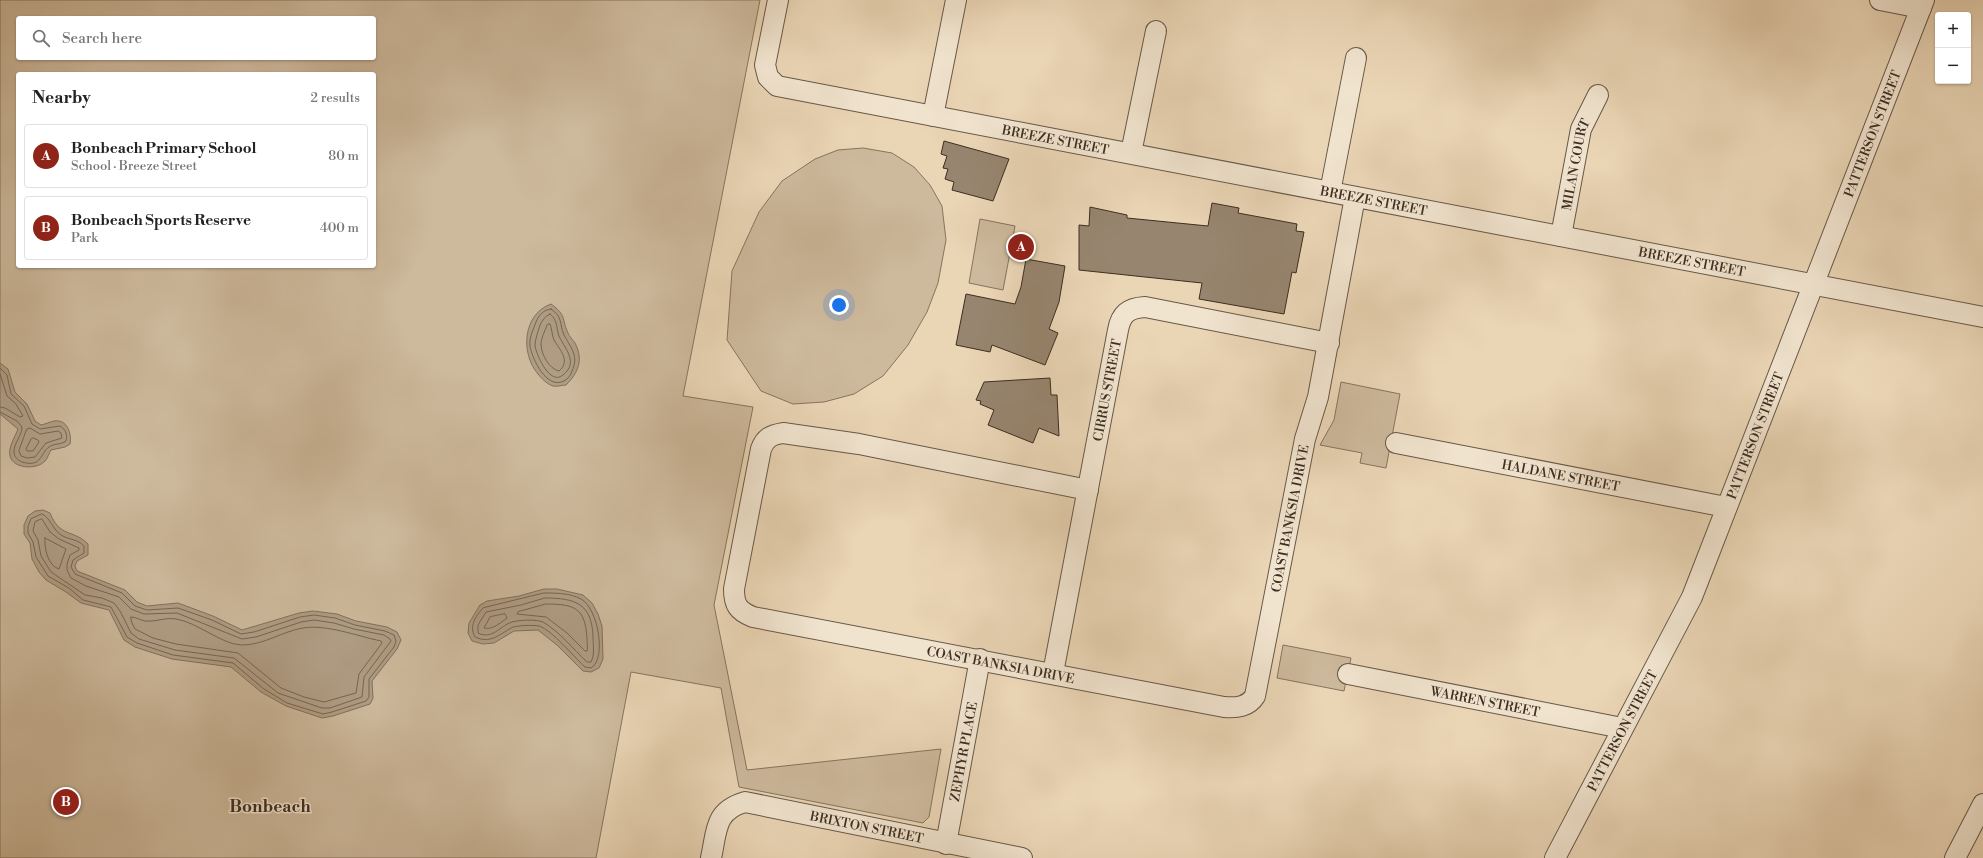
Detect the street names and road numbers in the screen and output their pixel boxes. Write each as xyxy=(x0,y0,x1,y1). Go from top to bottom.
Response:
street label: PATTERSON STREET xyxy=(1841,68,1905,200)
street label: MILAN COURT xyxy=(1559,116,1594,212)
street label: BREEZE STREET xyxy=(1000,122,1110,158)
street label: BREEZE STREET xyxy=(1318,183,1428,219)
street label: BREEZE STREET xyxy=(1636,244,1747,280)
street label: CIRRUS STREET xyxy=(1090,338,1125,443)
street label: PATTERSON STREET xyxy=(1724,370,1788,502)
street label: COAST BANKSIA DRIVE xyxy=(1268,443,1313,594)
street label: HALDANE STREET xyxy=(1500,457,1621,495)
street label: COAST BANKSIA DRIVE xyxy=(925,643,1076,687)
street label: PATTERSON STREET xyxy=(1584,668,1661,794)
street label: WARREN STREET xyxy=(1428,683,1541,721)
street label: ZEPHYR PLACE xyxy=(947,701,981,803)
street label: BRIXTON STREET xyxy=(807,808,925,847)

